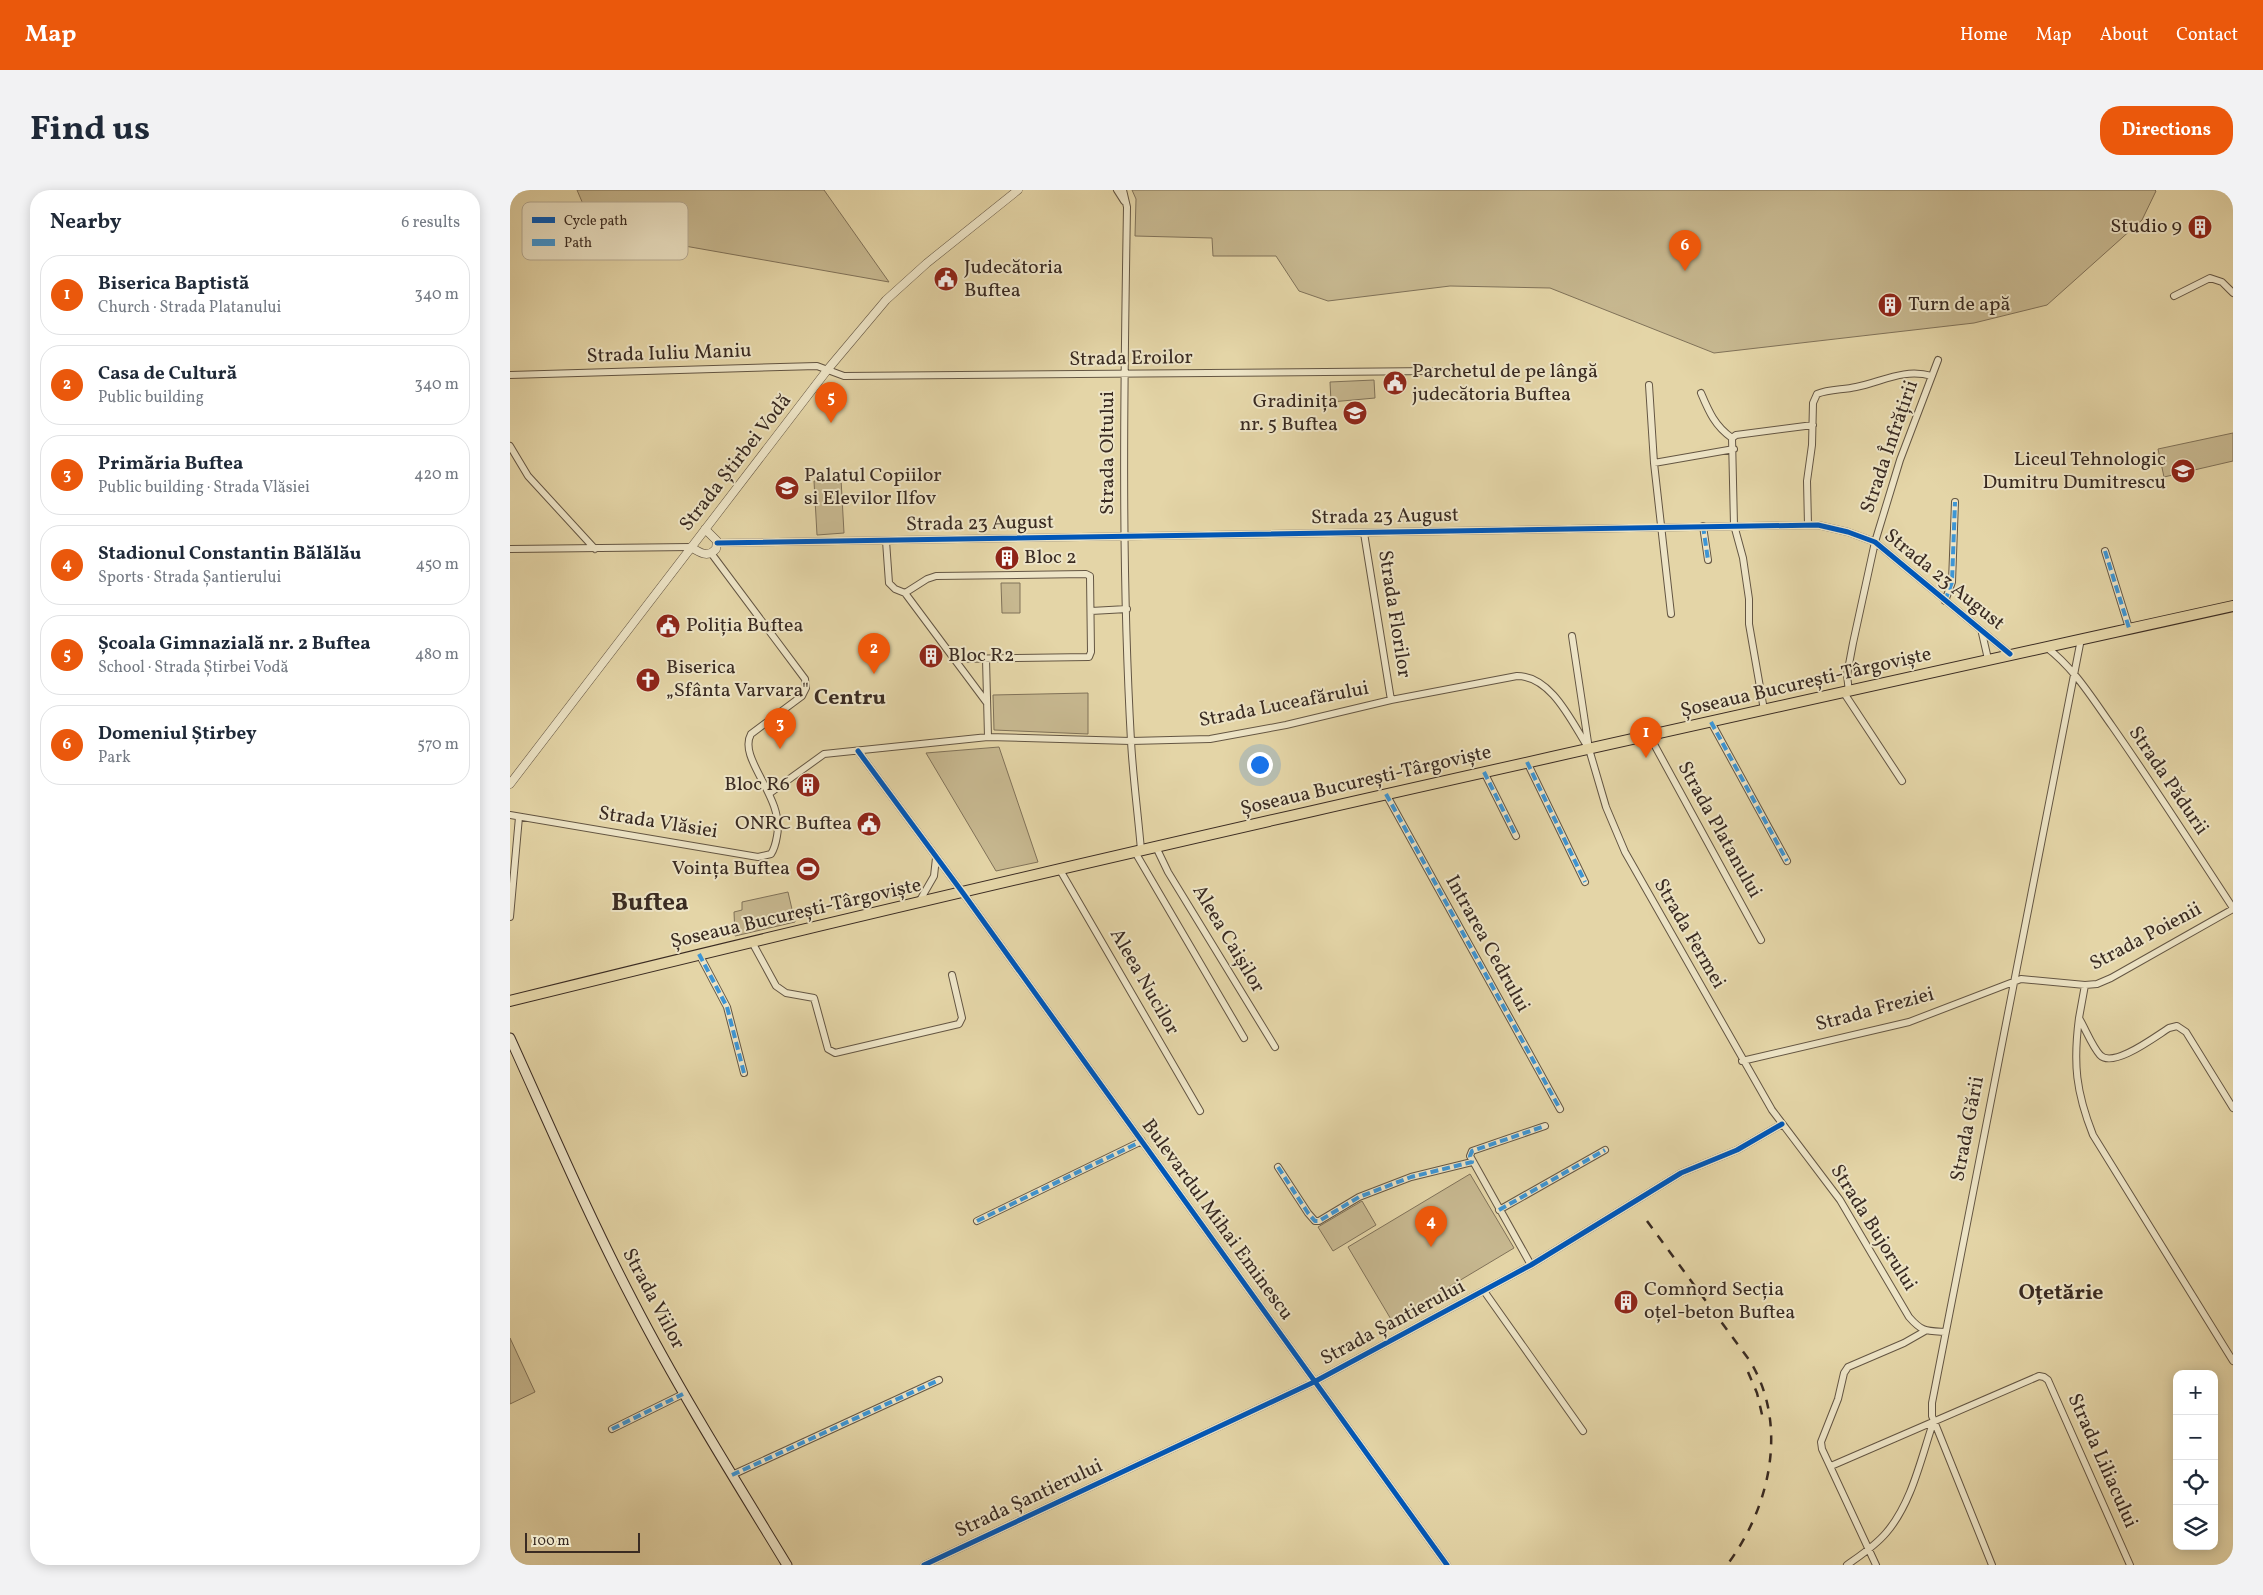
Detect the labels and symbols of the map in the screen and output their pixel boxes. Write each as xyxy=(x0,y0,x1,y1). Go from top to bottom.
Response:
legend xyxy=(522,202,688,260)
text: Cycle path xyxy=(564,212,628,231)
place label: Studio 9 xyxy=(2110,213,2182,241)
building icon: Studio 9 xyxy=(2187,214,2213,240)
pin: 6 xyxy=(1669,230,1701,271)
text: Path xyxy=(564,234,592,253)
place label: Judecătoria Buftea xyxy=(964,254,1063,305)
public building icon: Judecătoria Buftea xyxy=(933,266,959,292)
place label: Turn de apă xyxy=(1908,291,2010,319)
building icon: Turn de apă xyxy=(1877,292,1903,318)
street label: Strada Iuliu Maniu xyxy=(586,337,752,371)
street label: Strada Eroilor xyxy=(1069,344,1193,374)
place label: Parchetul de pe lângă judecătoria Buftea xyxy=(1412,358,1598,409)
public building icon: Parchetul de pe lângă judecătoria Buftea xyxy=(1382,370,1408,396)
street label: Strada Înfrățirii xyxy=(1854,377,1926,517)
pin: 5 xyxy=(815,382,847,423)
street label: Strada Știrbei Vodă xyxy=(673,388,799,538)
place label: Gradinița nr. 5 Buftea xyxy=(1239,388,1338,439)
street label: Strada Oltului xyxy=(1094,391,1122,515)
school or university icon: Gradinița nr. 5 Buftea xyxy=(1342,400,1368,426)
place label: Liceul Tehnologic Dumitru Dumitrescu xyxy=(1982,446,2166,497)
school or university icon: Liceul Tehnologic Dumitru Dumitrescu xyxy=(2170,458,2196,484)
place label: Palatul Copiilor si Elevilor Ilfov xyxy=(804,462,942,513)
school or university icon: Palatul Copiilor si Elevilor Ilfov xyxy=(774,475,800,501)
street label: Strada 23 August xyxy=(1311,502,1459,532)
street label: Strada 23 August xyxy=(906,509,1054,539)
street label: Strada 23 August xyxy=(1878,523,2010,637)
place label: Bloc 2 xyxy=(1024,544,1077,572)
building icon: Bloc 2 xyxy=(994,545,1020,571)
street label: Strada Florilor xyxy=(1370,548,1418,680)
place label: Poliția Buftea xyxy=(686,612,803,640)
public building icon: Poliția Buftea xyxy=(655,613,681,639)
pin: 2 xyxy=(858,633,890,674)
street label: Șoseaua București-Târgoviște xyxy=(1678,640,1934,726)
place label: Bloc R2 xyxy=(948,642,1014,670)
building icon: Bloc R2 xyxy=(918,643,944,669)
place label: Biserica „Sfânta Varvara" xyxy=(666,654,809,705)
church icon: Biserica „Sfânta Varvara" xyxy=(635,667,661,693)
street label: Strada Luceafărului xyxy=(1197,675,1371,735)
district label: Centru xyxy=(814,683,886,714)
pin: 3 xyxy=(764,708,796,749)
pin: 1 xyxy=(1630,717,1662,758)
street label: Strada Pădurii xyxy=(2121,721,2215,841)
street label: Șoseaua București-Târgoviște xyxy=(1238,738,1494,824)
your location xyxy=(1247,752,1273,778)
street label: Strada Platanului xyxy=(1670,757,1768,903)
place label: Bloc R6 xyxy=(724,771,790,799)
building icon: Bloc R6 xyxy=(795,772,821,798)
street label: Strada Vlăsiei xyxy=(596,800,720,846)
place label: ONRC Buftea xyxy=(735,810,852,838)
public building icon: ONRC Buftea xyxy=(856,811,882,837)
place label: Voința Buftea xyxy=(672,855,790,883)
sports icon: Voința Buftea xyxy=(795,856,821,882)
street label: Intrarea Cedrului xyxy=(1438,870,1536,1018)
street label: Șoseaua București-Târgoviște xyxy=(668,871,924,957)
street label: Strada Fermei xyxy=(1646,874,1732,994)
street label: Aleea Caișilor xyxy=(1185,880,1271,998)
district label: Buftea xyxy=(611,886,689,921)
street label: Strada Poienii xyxy=(2085,896,2207,978)
street label: Aleea Nucilor xyxy=(1102,923,1186,1041)
street label: Strada Freziei xyxy=(1813,981,1937,1039)
street label: Strada Gării xyxy=(1944,1074,1992,1184)
street label: Bulevardul Mihai Eminescu xyxy=(1134,1114,1300,1326)
street label: Strada Bujorului xyxy=(1823,1159,1923,1297)
pin: 4 xyxy=(1415,1206,1447,1247)
street label: Strada Viilor xyxy=(615,1244,691,1354)
street label: Strada Șantierului xyxy=(1316,1273,1470,1373)
place label: Comnord Secția oțel-beton Buftea xyxy=(1644,1276,1795,1327)
district label: Oțetărie xyxy=(2018,1278,2104,1309)
building icon: Comnord Secția oțel-beton Buftea xyxy=(1613,1289,1639,1315)
street label: Strada Liliacului xyxy=(2060,1389,2144,1533)
street label: Strada Șantierului xyxy=(951,1452,1107,1546)
scale bar xyxy=(525,1530,640,1553)

